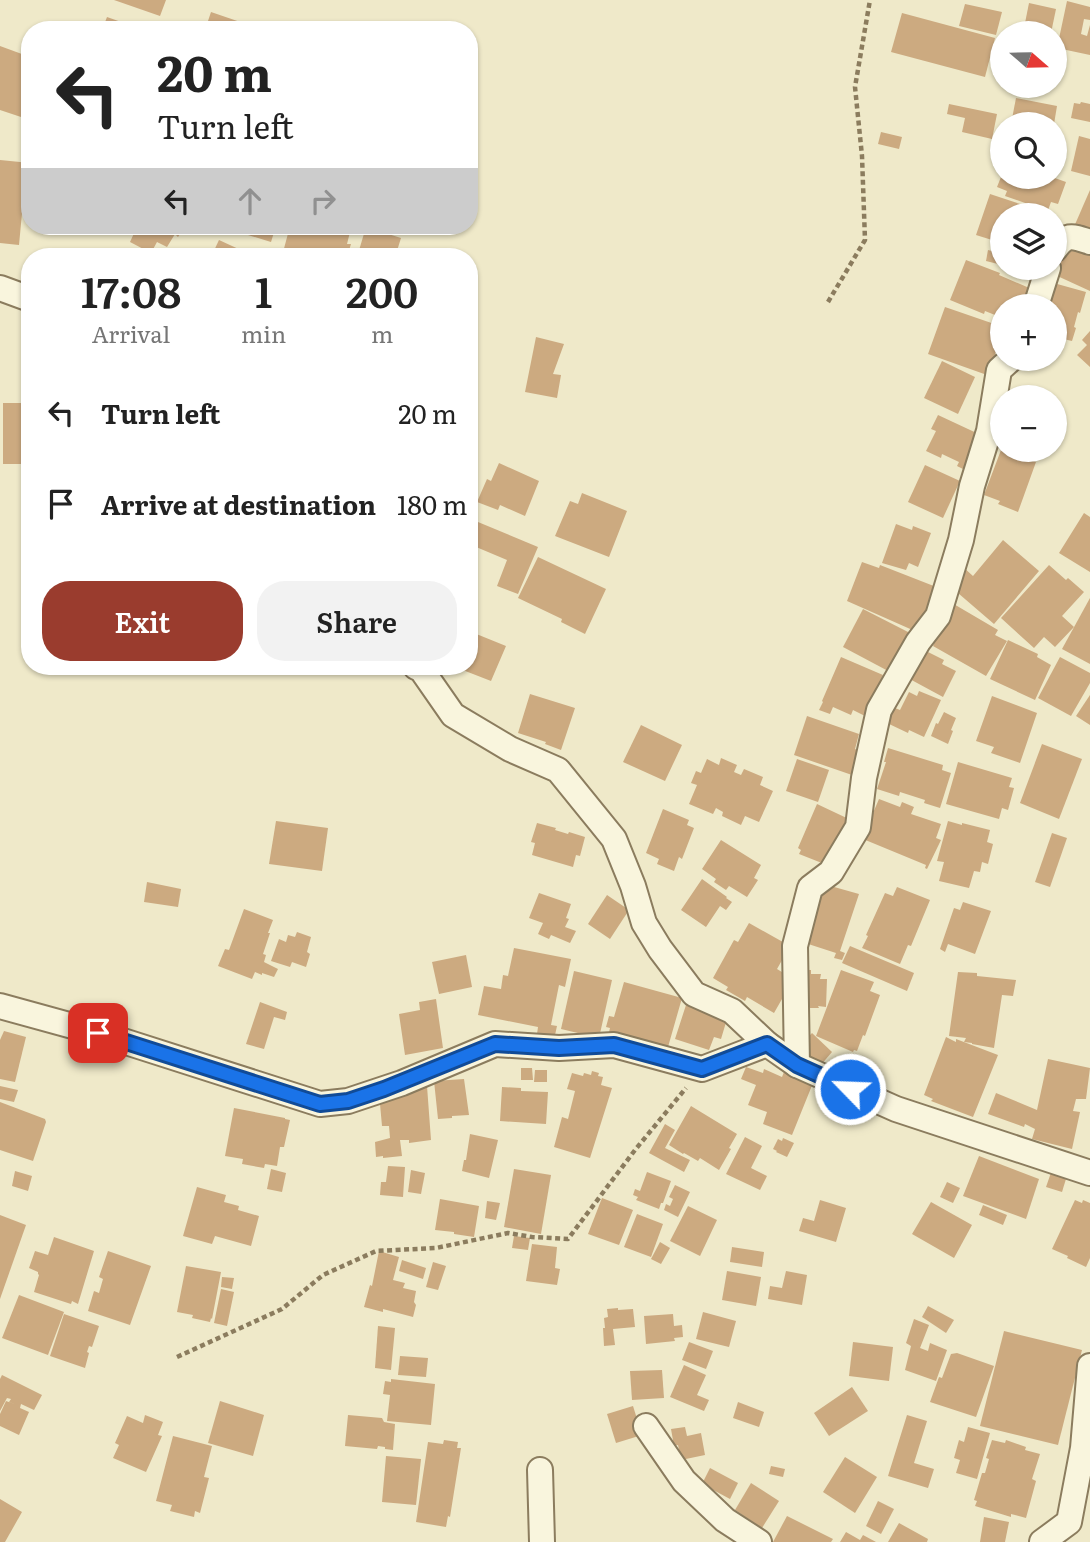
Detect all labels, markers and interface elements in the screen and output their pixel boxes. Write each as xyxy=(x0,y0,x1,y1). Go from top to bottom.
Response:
north arrow xyxy=(990,21,1068,98)
map controls xyxy=(990,21,1067,462)
text: 20 m xyxy=(157,34,272,107)
icon: left xyxy=(42,49,133,140)
text: Turn left xyxy=(157,101,294,149)
button: search xyxy=(990,112,1067,189)
icon: left xyxy=(158,182,196,220)
icon: ahead xyxy=(231,182,269,220)
icon: right xyxy=(304,182,342,220)
button: layers xyxy=(990,203,1067,280)
text: 17:08 xyxy=(81,259,181,321)
text: 1 xyxy=(255,259,272,321)
text: 200 xyxy=(346,259,418,321)
button: + xyxy=(990,294,1067,371)
text: Arrival xyxy=(92,316,170,350)
text: min xyxy=(241,316,286,350)
text: m xyxy=(371,316,393,350)
button: − xyxy=(990,385,1067,462)
text: Turn left xyxy=(101,393,220,432)
text: 20 m xyxy=(398,393,457,432)
icon: left xyxy=(42,394,80,432)
text: Arrive at destination xyxy=(101,484,376,523)
text: 180 m xyxy=(397,484,467,523)
icon: arrive xyxy=(42,485,80,523)
button: Exit xyxy=(42,581,243,661)
button: Share xyxy=(257,581,457,661)
pin xyxy=(68,1003,128,1063)
icon: arrive xyxy=(79,1014,117,1052)
position arrow xyxy=(813,1052,887,1126)

